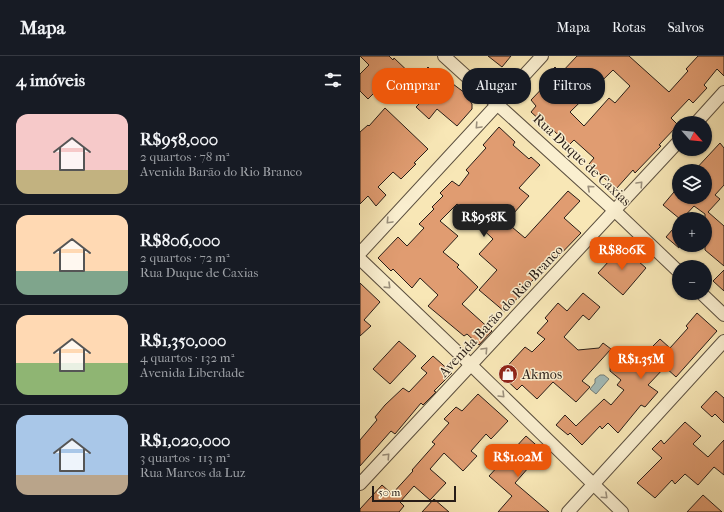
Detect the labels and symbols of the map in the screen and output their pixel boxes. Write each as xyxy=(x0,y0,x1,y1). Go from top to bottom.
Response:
street label: Rua Duque de Caxias xyxy=(530,110,634,210)
north arrow xyxy=(672,116,712,156)
one-way arrow xyxy=(475,121,482,129)
one-way arrow xyxy=(635,181,642,188)
one-way arrow xyxy=(587,185,594,192)
pin: R$958K xyxy=(451,204,517,238)
one-way arrow xyxy=(387,216,394,224)
pin: R$806K xyxy=(589,237,655,271)
street label: Avenida Barão do Rio Branco xyxy=(435,241,567,381)
one-way arrow xyxy=(383,281,391,289)
pin: R$1.35M xyxy=(604,346,678,380)
one-way arrow xyxy=(480,347,488,355)
shop icon: Akmos xyxy=(497,363,519,385)
place label: Akmos xyxy=(521,366,562,383)
one-way arrow xyxy=(497,390,505,398)
pin: R$1.02M xyxy=(481,444,555,478)
one-way arrow xyxy=(382,453,389,461)
scale bar xyxy=(372,484,456,503)
one-way arrow xyxy=(600,491,608,499)

